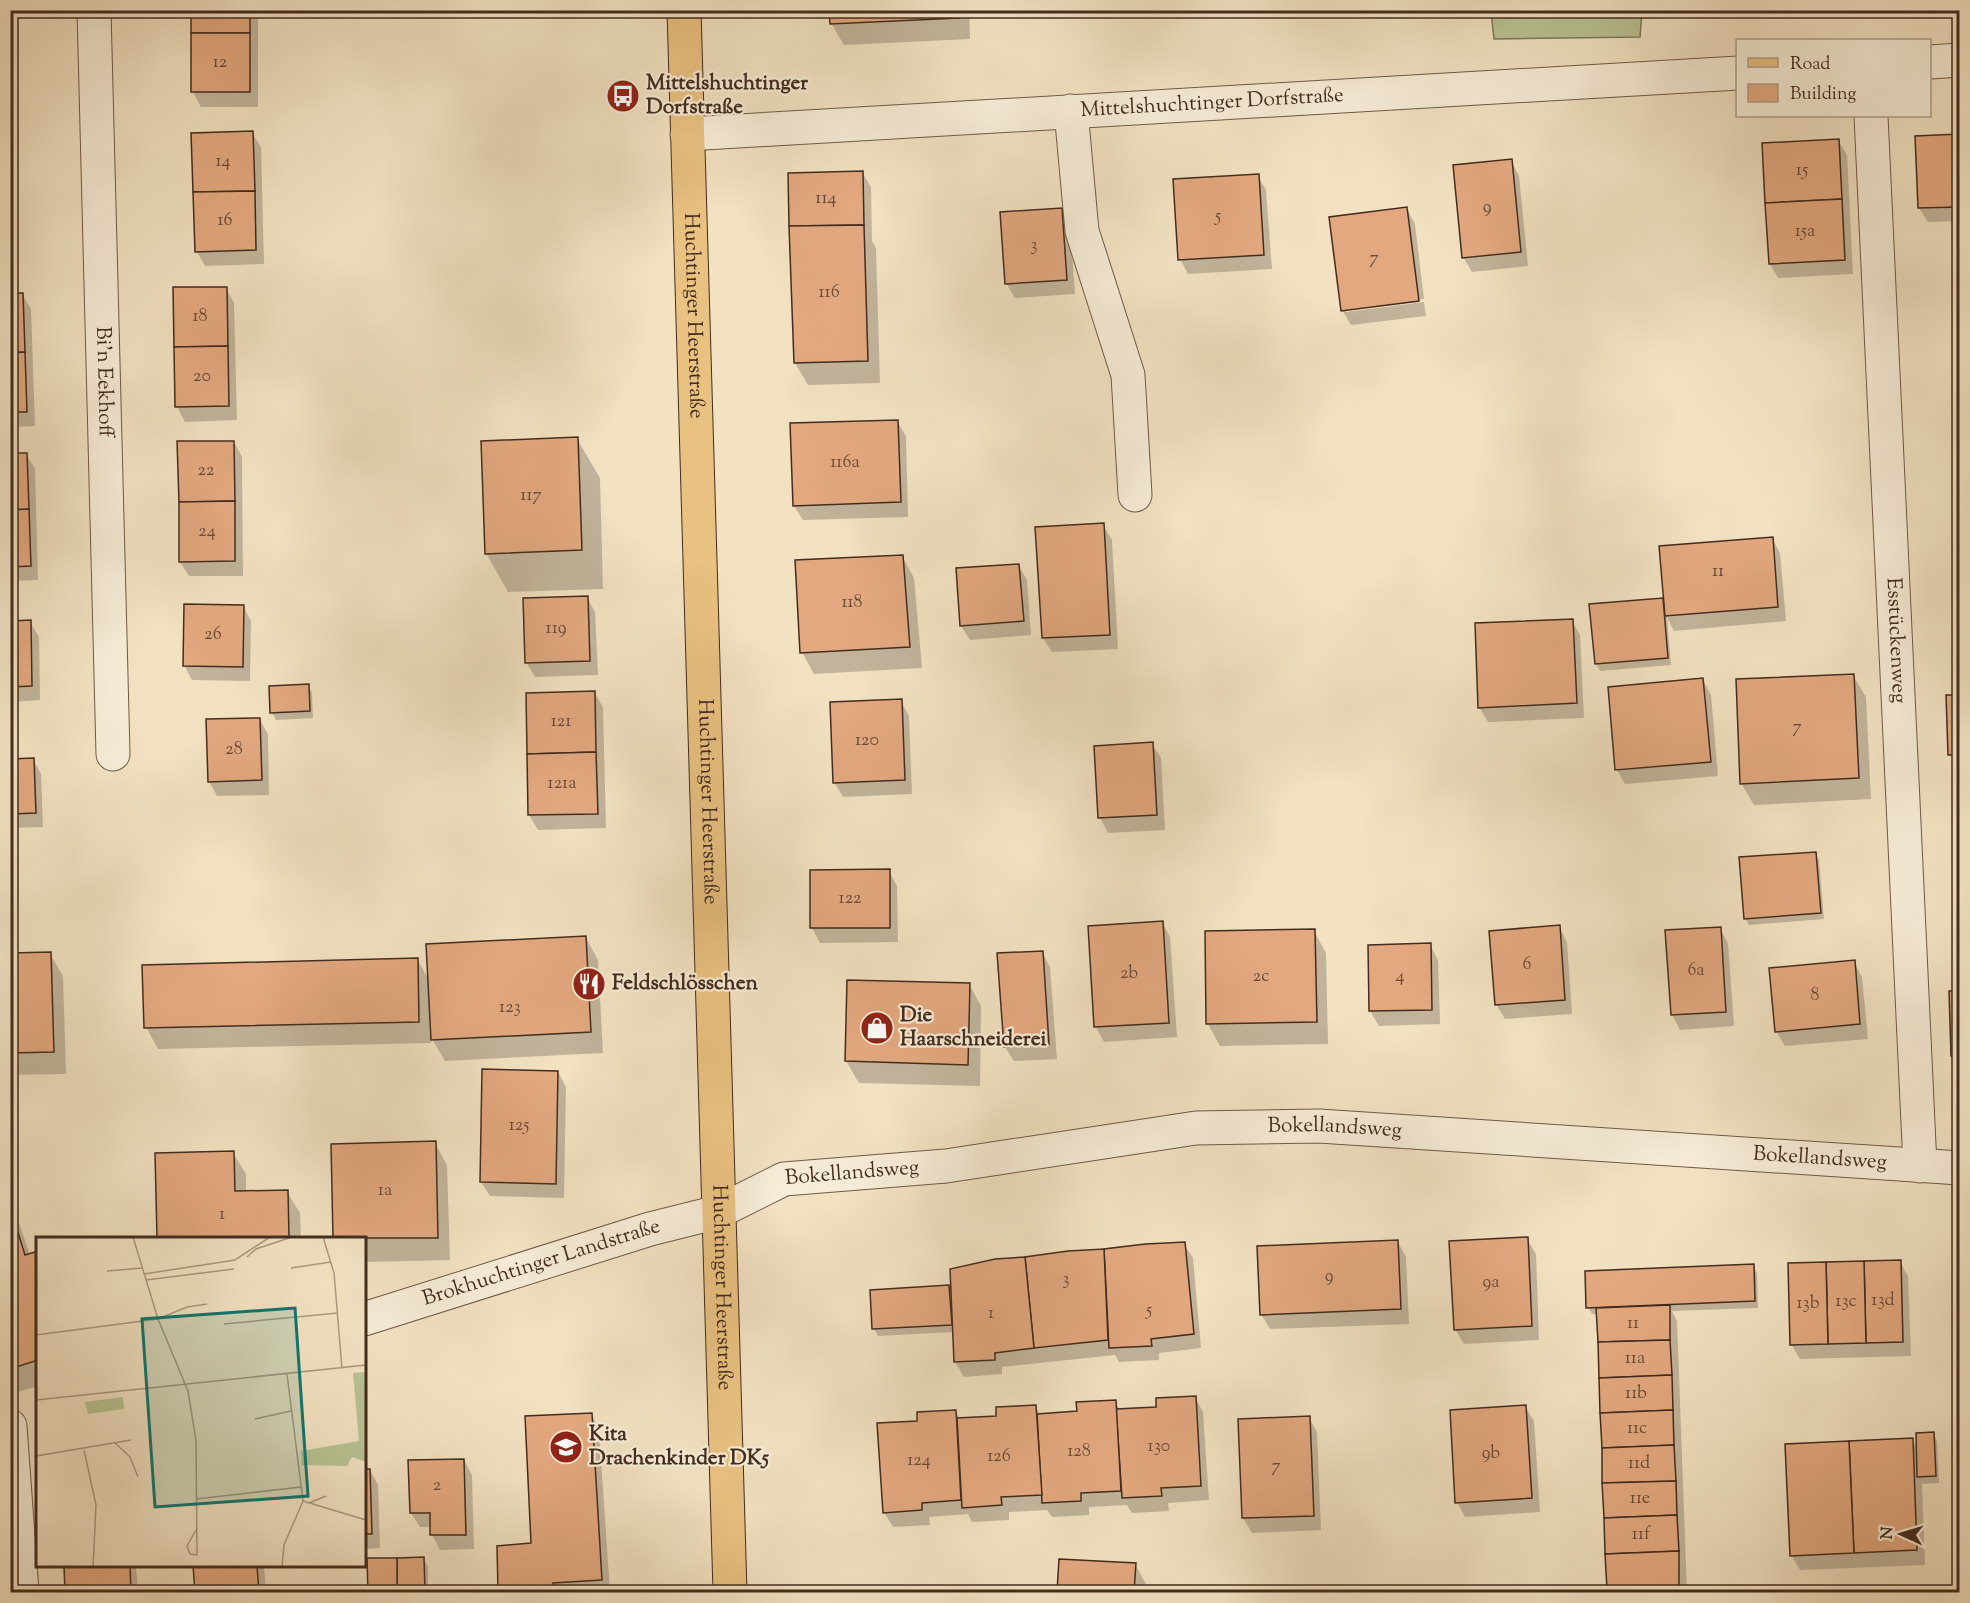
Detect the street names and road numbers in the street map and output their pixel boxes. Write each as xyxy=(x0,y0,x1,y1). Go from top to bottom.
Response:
street label: Mittelshuchtinger Dorfstraße xyxy=(1080,81,1345,126)
street label: Huchtinger Heerstraße xyxy=(675,213,711,419)
street label: Bi'n Eekhoff xyxy=(87,326,120,439)
street label: Esstückenweg xyxy=(1878,577,1913,704)
street label: Huchtinger Heerstraße xyxy=(689,698,725,905)
street label: Bokellandsweg xyxy=(1268,1111,1403,1146)
street label: Bokellandsweg xyxy=(1752,1139,1888,1178)
street label: Bokellandsweg xyxy=(784,1153,920,1194)
street label: Huchtinger Heerstraße xyxy=(703,1184,739,1391)
street label: Brokhuchtinger Landstraße xyxy=(419,1212,663,1315)

